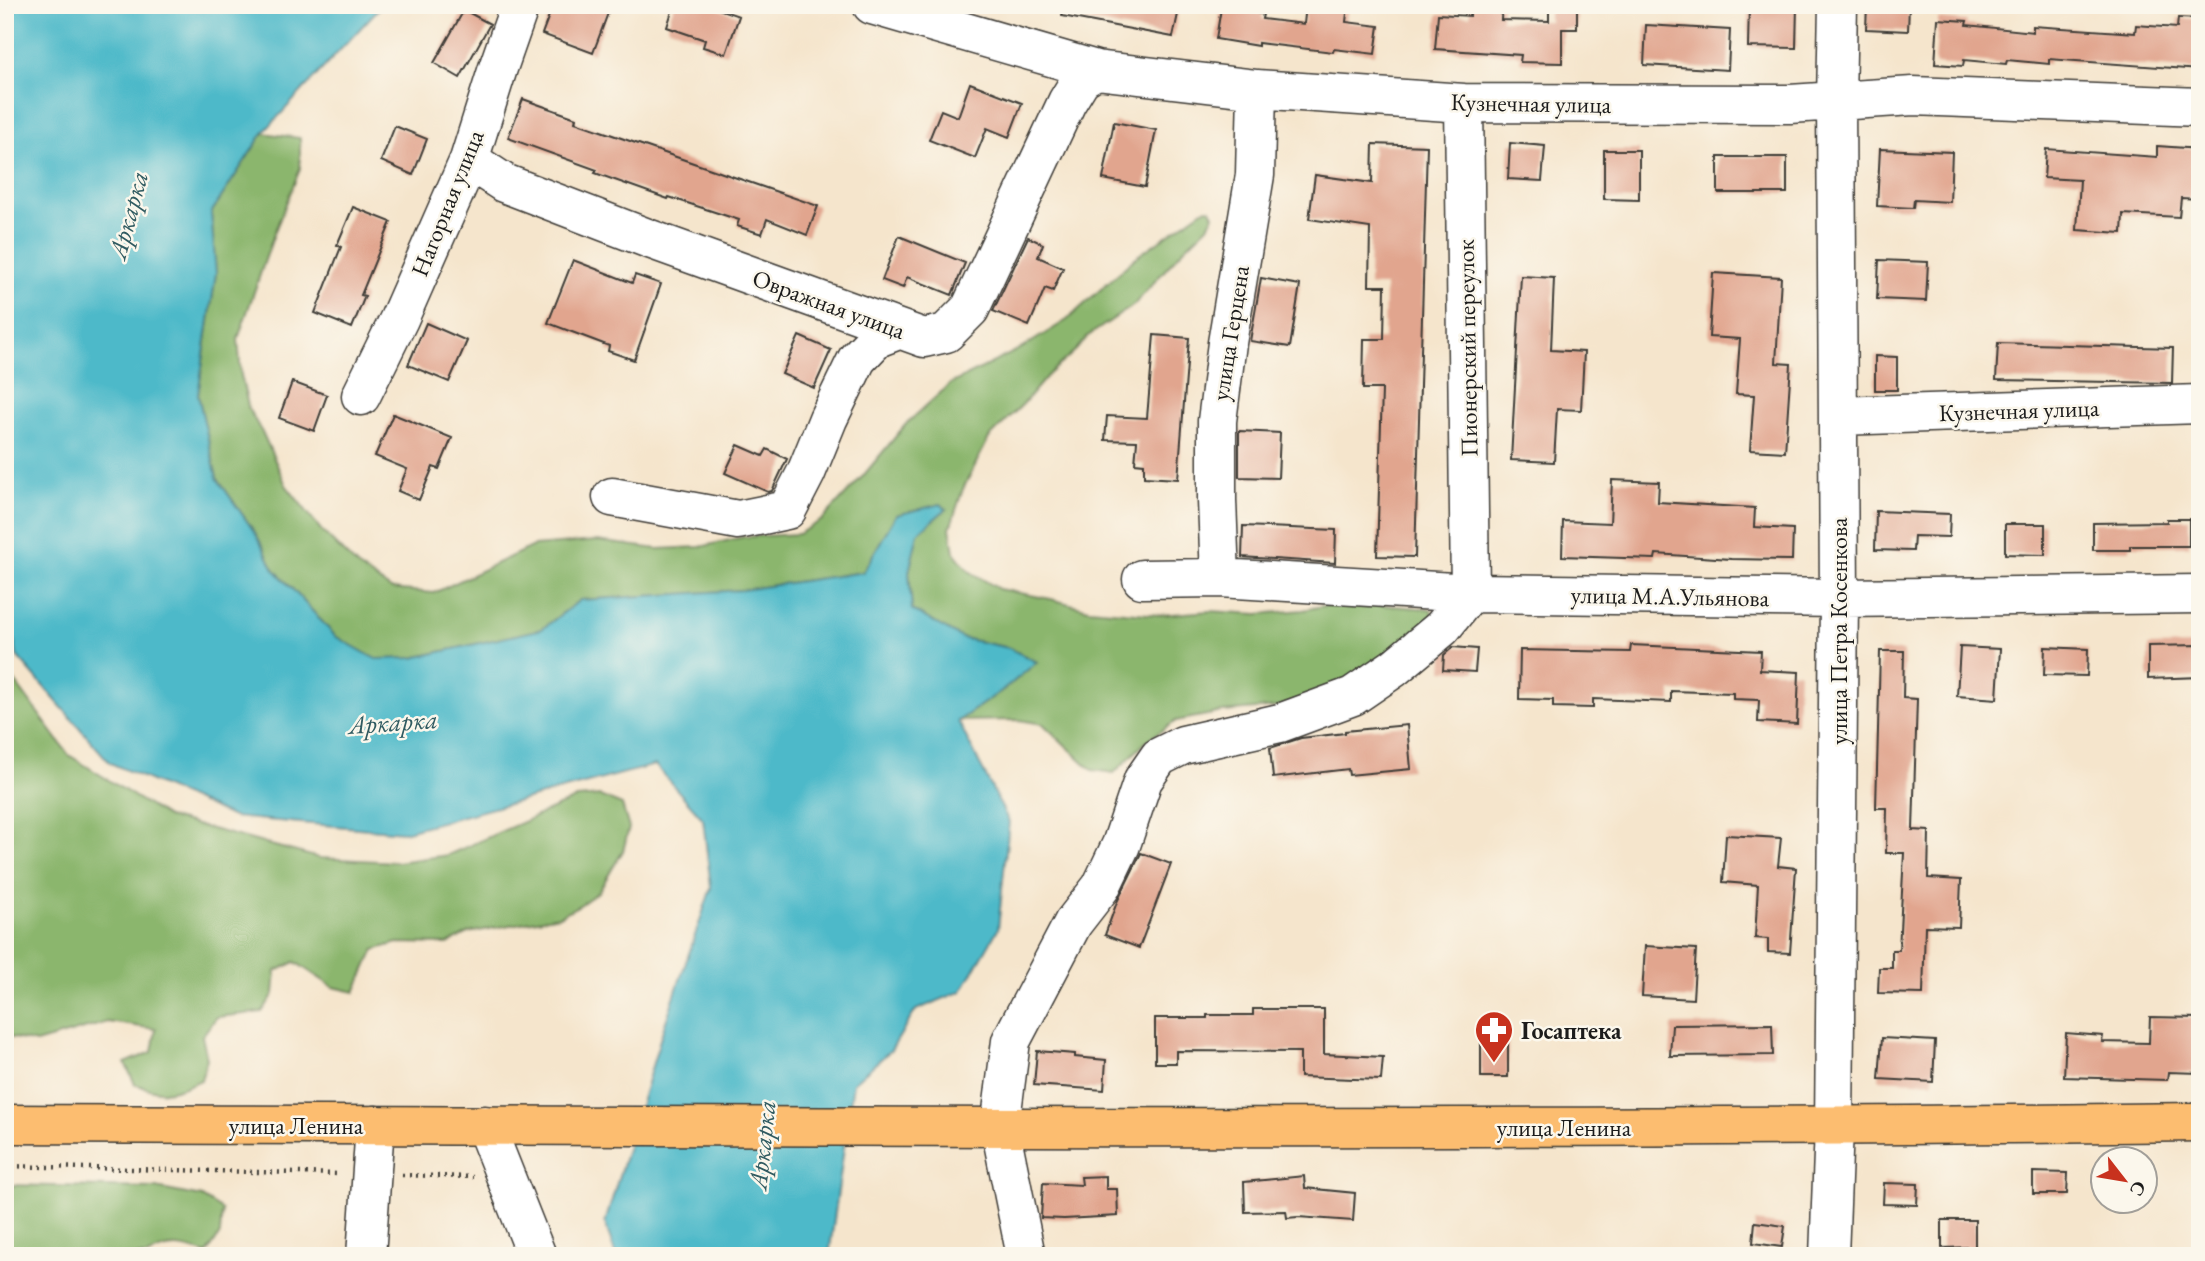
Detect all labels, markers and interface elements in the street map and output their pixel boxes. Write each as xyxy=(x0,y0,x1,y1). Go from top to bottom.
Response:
street label: Кузнечная улица xyxy=(1450,86,1612,120)
street label: Нагорная улица xyxy=(404,125,491,281)
water label: Аркарка xyxy=(99,167,156,265)
street label: Пионерский переулок xyxy=(1450,238,1484,457)
street label: Овражная улица xyxy=(748,262,910,346)
street label: улица Герцена xyxy=(1204,263,1256,403)
street label: Кузнечная улица xyxy=(1938,392,2100,428)
street label: улица Петра Косенкова xyxy=(1823,517,1854,745)
street label: улица М.А.Ульянова xyxy=(1570,579,1770,613)
water label: Аркарка xyxy=(345,702,439,742)
pharmacy icon: Госаптека xyxy=(1473,1009,1515,1064)
place label: Госаптека xyxy=(1521,1015,1622,1046)
water label: Аркарка xyxy=(740,1099,784,1193)
street label: улица Ленина xyxy=(229,1110,364,1141)
street label: улица Ленина xyxy=(1497,1112,1632,1143)
north arrow xyxy=(2090,1146,2160,1216)
text: С xyxy=(2124,1176,2152,1201)

